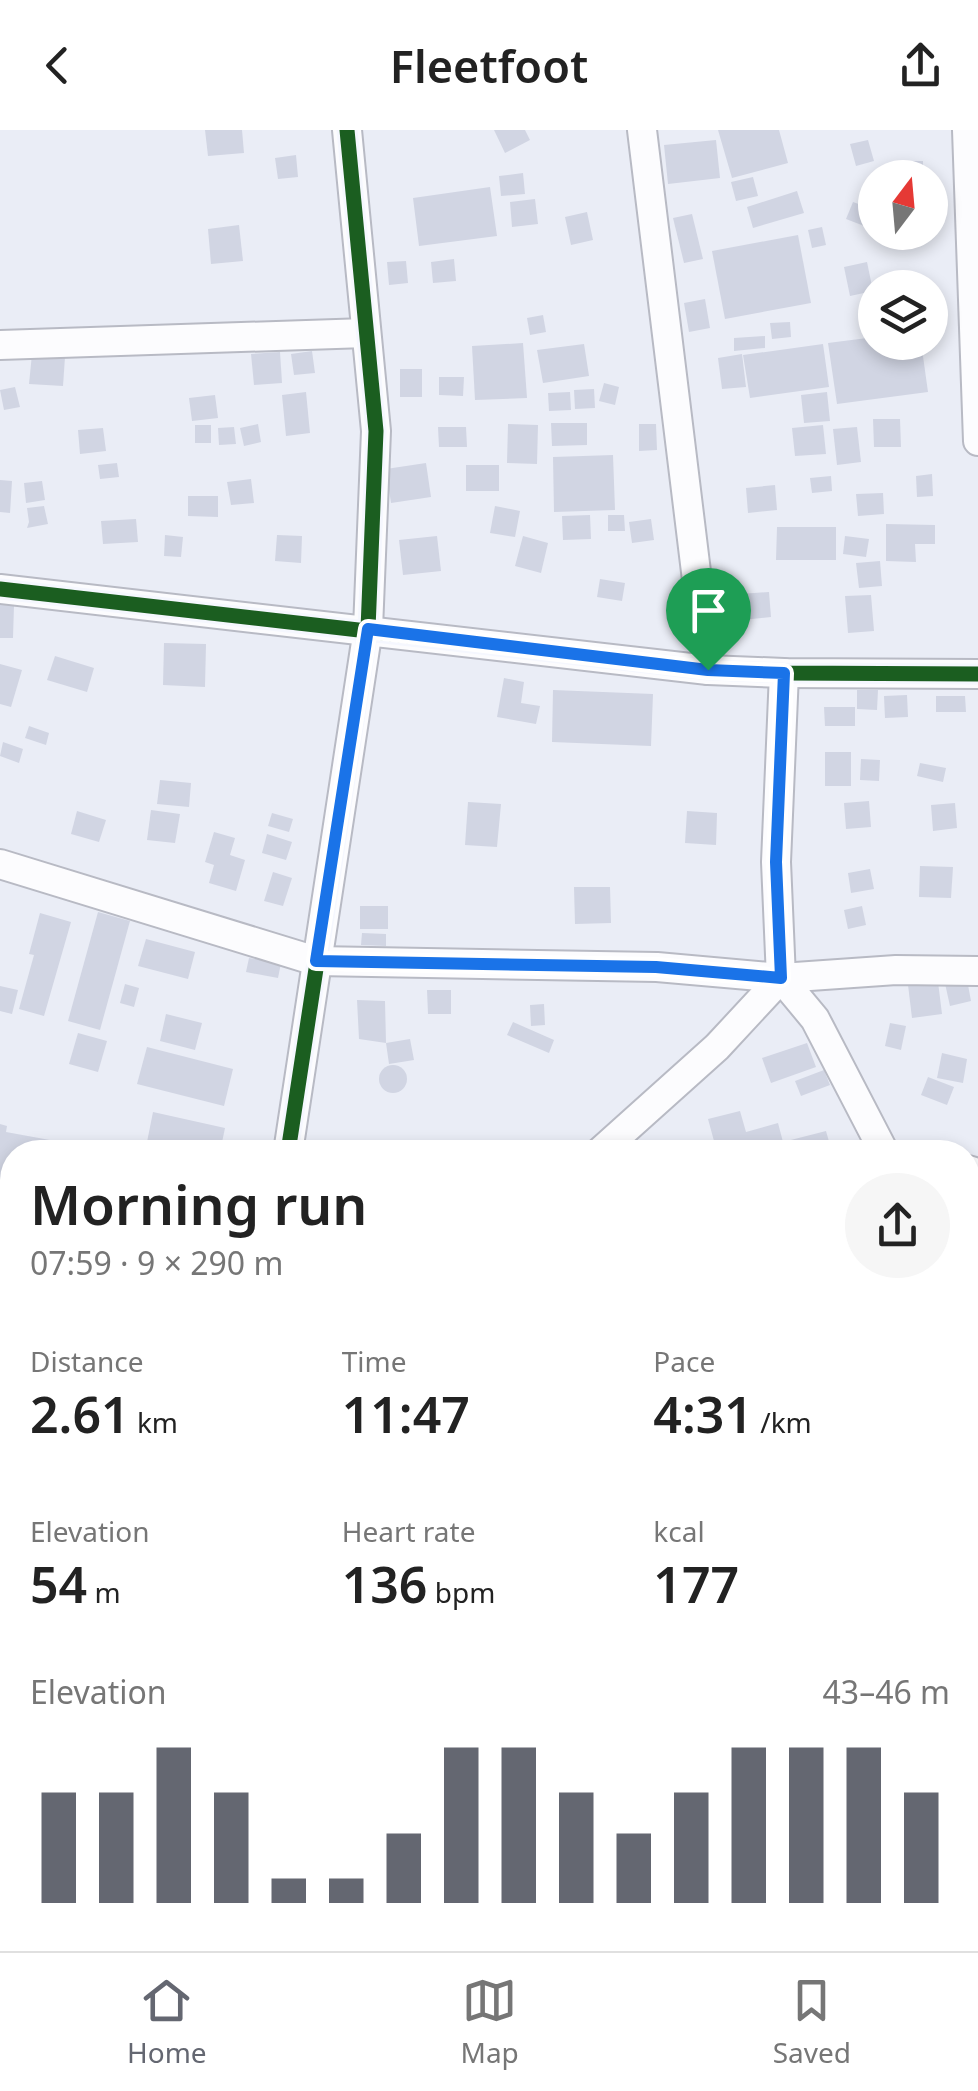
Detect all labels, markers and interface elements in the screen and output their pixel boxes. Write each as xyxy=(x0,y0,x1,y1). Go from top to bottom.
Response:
text: Fleetfoot xyxy=(390,35,588,96)
icon: back xyxy=(30,38,85,93)
icon: share xyxy=(893,38,948,93)
north arrow xyxy=(858,160,948,250)
map controls xyxy=(858,160,948,360)
button: layers xyxy=(858,270,948,360)
pin xyxy=(666,568,751,671)
icon: arrive xyxy=(681,583,736,638)
text: Morning run xyxy=(30,1166,367,1241)
button: share xyxy=(845,1173,950,1278)
text: 07:59 · 9 × 290 m xyxy=(30,1241,283,1284)
text: Distance xyxy=(30,1342,143,1380)
text: Time xyxy=(342,1342,406,1380)
text: Pace xyxy=(653,1342,715,1380)
text: 2.61 xyxy=(30,1380,130,1448)
text: 11:47 xyxy=(342,1380,470,1448)
text: 4:31 xyxy=(653,1380,753,1448)
text: km xyxy=(130,1403,178,1441)
text: /km xyxy=(753,1403,812,1441)
text: Elevation xyxy=(30,1512,150,1550)
text: Heart rate xyxy=(342,1512,475,1550)
text: kcal xyxy=(653,1512,705,1550)
text: 54 xyxy=(30,1550,87,1618)
text: 136 xyxy=(342,1550,427,1618)
text: 177 xyxy=(653,1550,739,1618)
text: m xyxy=(87,1573,121,1611)
text: bpm xyxy=(427,1573,495,1611)
text: Elevation xyxy=(30,1670,167,1713)
text: 43–46 m xyxy=(823,1670,950,1713)
tab: Home xyxy=(127,1973,207,2071)
tab: Map xyxy=(461,1973,519,2071)
tab: Saved xyxy=(773,1973,851,2071)

